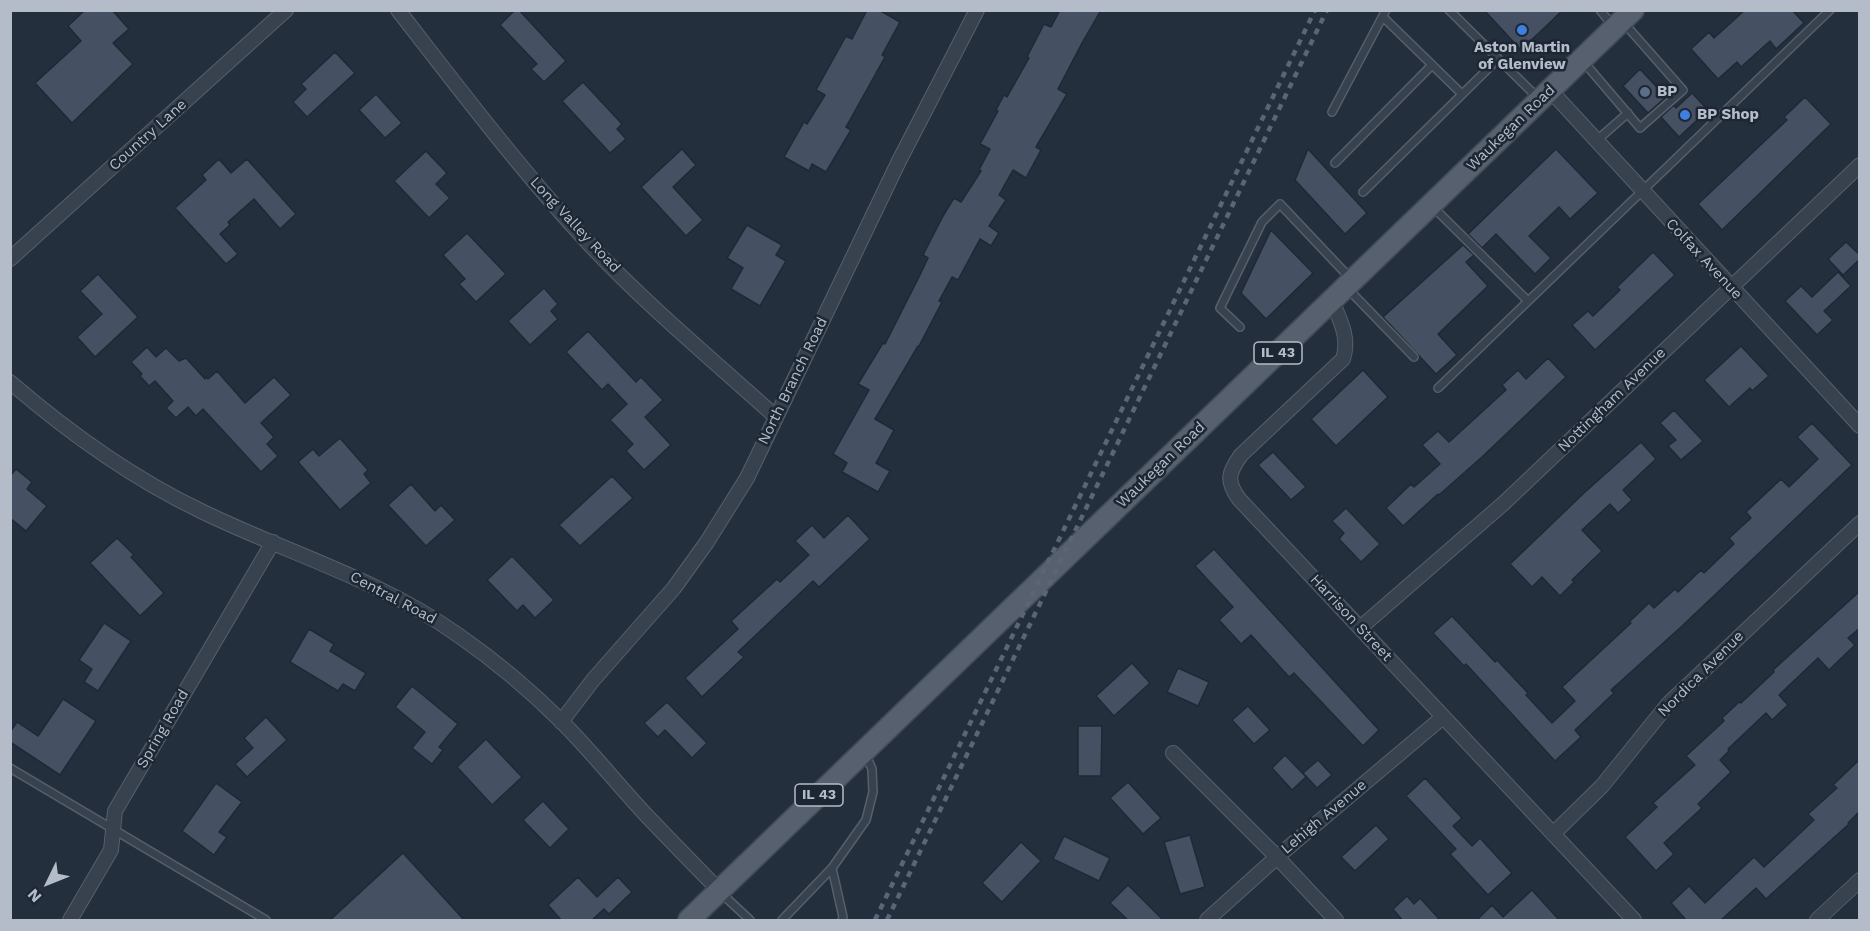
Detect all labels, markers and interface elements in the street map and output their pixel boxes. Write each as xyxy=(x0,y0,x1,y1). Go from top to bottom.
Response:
marker: Aston Martin of Glenview xyxy=(1515,23,1529,37)
place label: Aston Martin of Glenview xyxy=(1474,39,1570,74)
street label: Waukegan Road xyxy=(1463,81,1559,175)
place label: BP xyxy=(1657,83,1677,101)
marker: BP xyxy=(1638,85,1652,99)
street label: Country Lane xyxy=(105,95,191,175)
place label: BP Shop xyxy=(1697,106,1759,124)
marker: BP Shop xyxy=(1678,108,1692,122)
street label: Long Valley Road xyxy=(526,173,624,277)
street label: Colfax Avenue xyxy=(1662,215,1746,303)
street label: North Branch Road xyxy=(754,315,832,447)
road number: IL 43 xyxy=(1254,342,1302,364)
street label: Nottingham Avenue xyxy=(1554,344,1670,456)
street label: Waukegan Road xyxy=(1113,418,1209,512)
street label: Central Road xyxy=(347,568,439,628)
street label: Harrison Street xyxy=(1306,571,1396,665)
street label: Nordica Avenue xyxy=(1654,627,1748,721)
street label: Spring Road xyxy=(133,686,193,772)
street label: Lehigh Avenue xyxy=(1278,776,1370,858)
road number: IL 43 xyxy=(795,784,843,806)
north arrow xyxy=(18,853,78,913)
text: N xyxy=(23,885,45,906)

